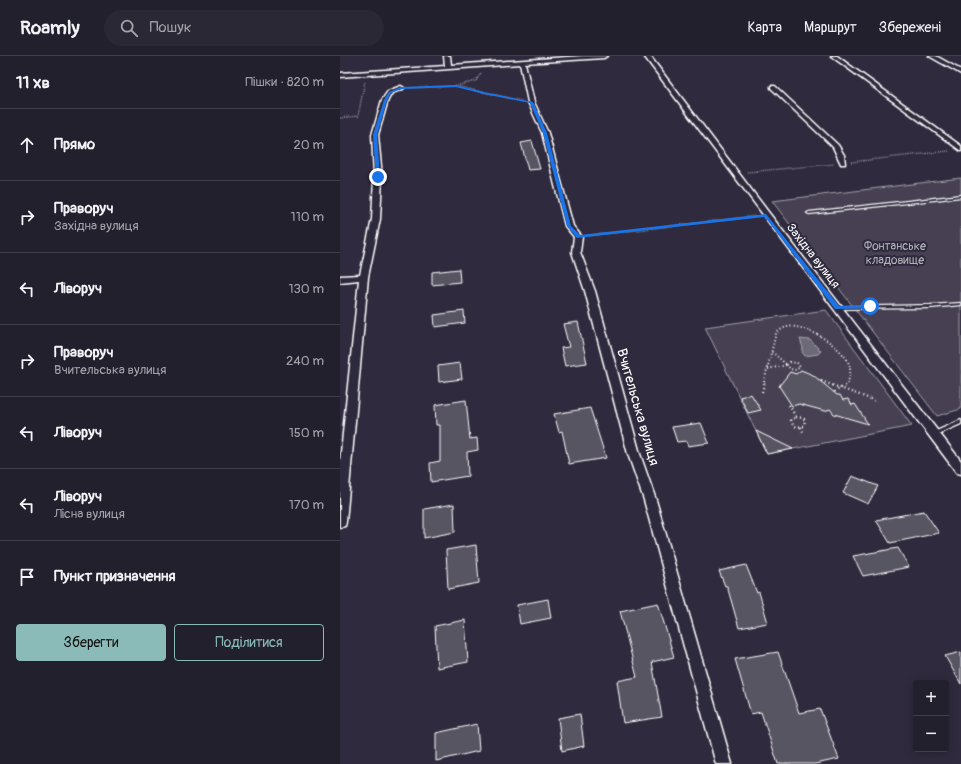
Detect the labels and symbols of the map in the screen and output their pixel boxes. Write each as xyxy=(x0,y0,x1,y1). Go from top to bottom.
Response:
route end xyxy=(369,168,387,186)
street label: Західна вулиця xyxy=(783,221,843,292)
park label: Фонтанське кладовище xyxy=(864,239,926,268)
route start xyxy=(861,297,879,315)
street label: Вчительська вулиця xyxy=(613,346,663,468)

